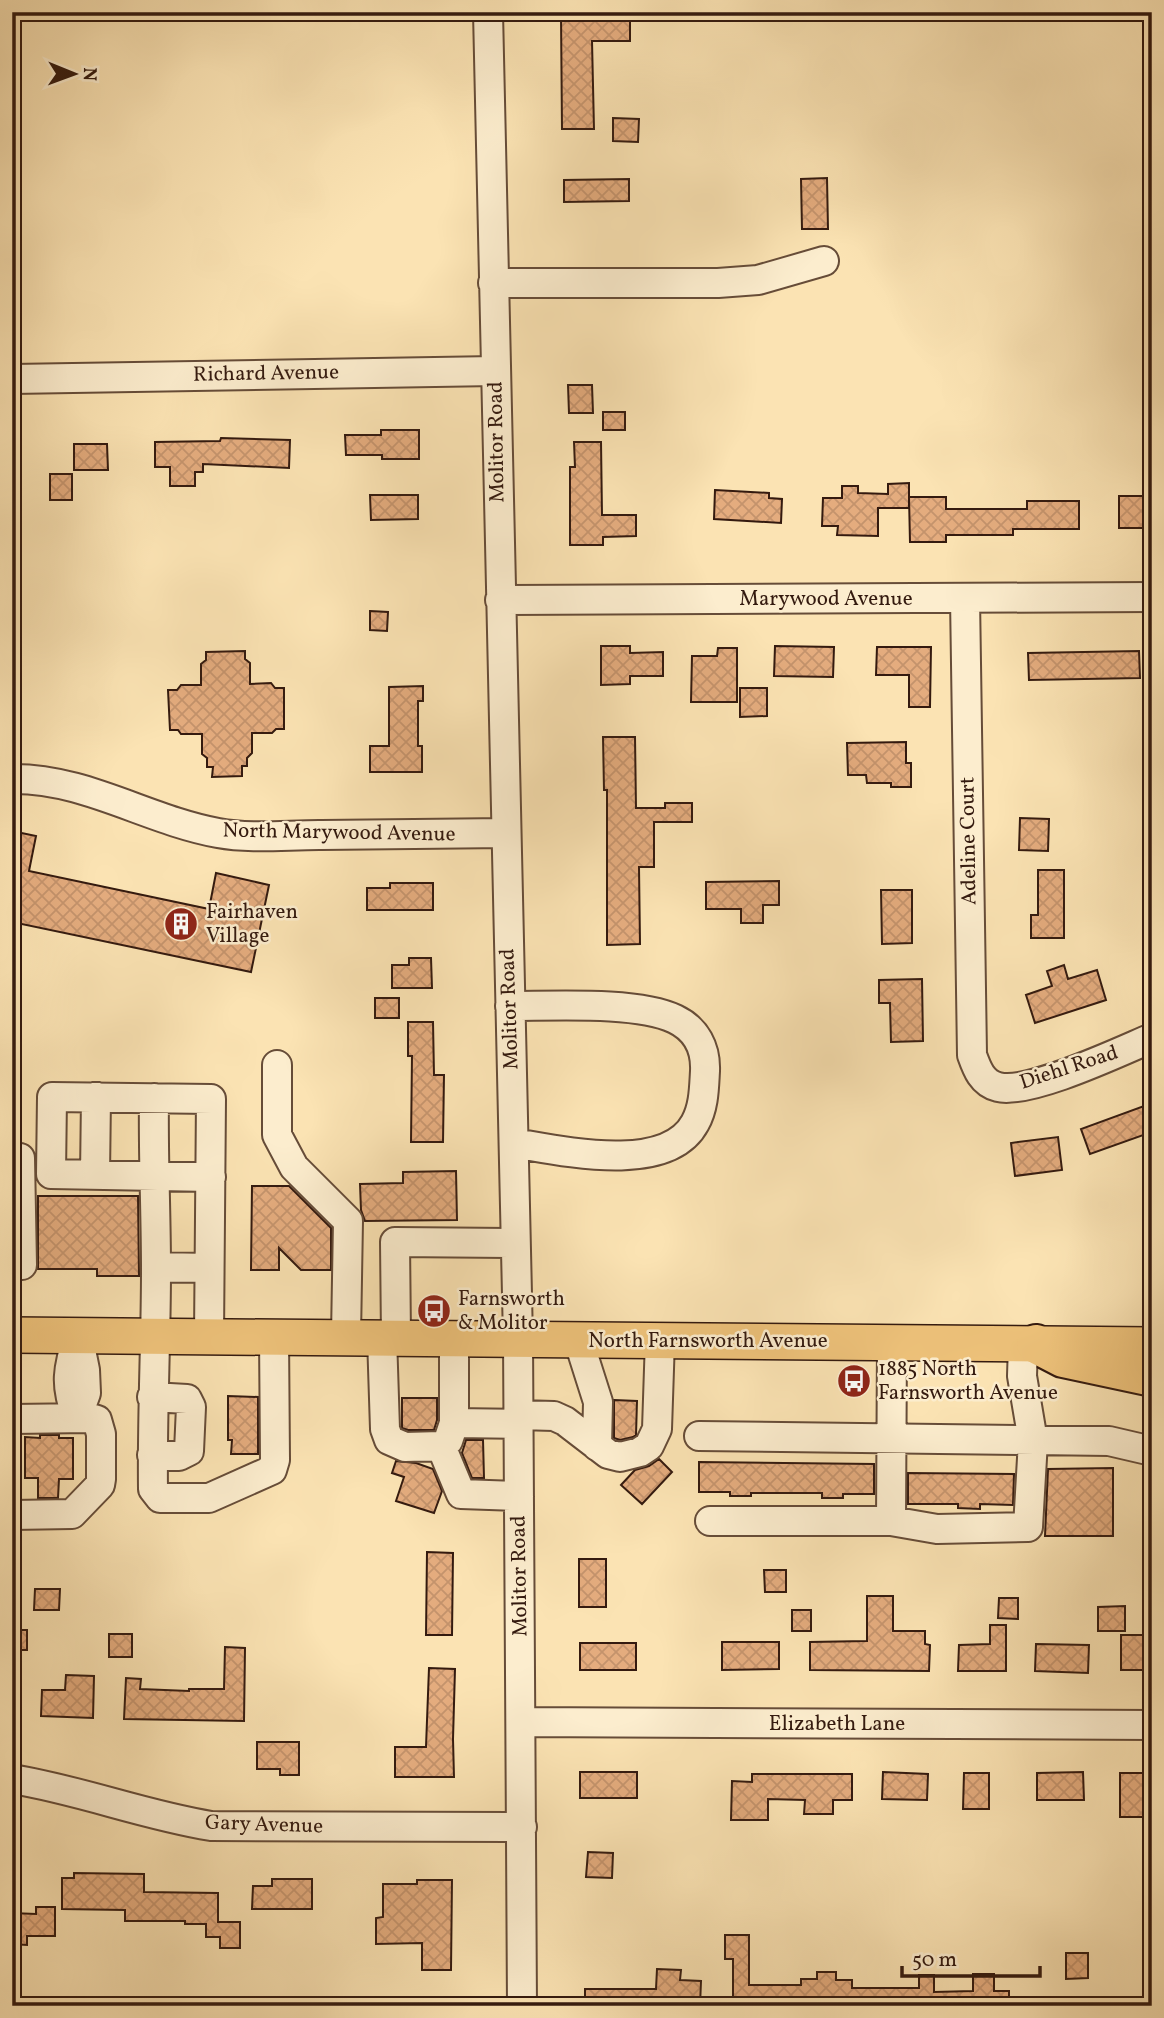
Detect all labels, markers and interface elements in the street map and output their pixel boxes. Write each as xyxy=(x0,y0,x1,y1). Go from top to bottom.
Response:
north arrow xyxy=(38,38,108,108)
text: N xyxy=(76,67,102,82)
street label: Richard Avenue xyxy=(193,358,339,390)
street label: Molitor Road xyxy=(481,381,513,503)
street label: Marywood Avenue xyxy=(739,585,913,614)
street label: Adeline Court xyxy=(953,777,985,905)
street label: North Marywood Avenue xyxy=(222,816,456,850)
place label: Fairhaven Village xyxy=(206,898,298,951)
building icon: Fairhaven Village xyxy=(162,905,200,943)
street label: Molitor Road xyxy=(493,948,527,1070)
street label: Diehl Road xyxy=(1016,1038,1122,1098)
place label: Farnsworth & Molitor xyxy=(458,1285,565,1338)
bus stop icon: Farnsworth & Molitor xyxy=(415,1292,453,1330)
street label: North Farnsworth Avenue xyxy=(588,1327,828,1356)
place label: 1885 North Farnsworth Avenue xyxy=(878,1355,1058,1408)
bus stop icon: 1885 North Farnsworth Avenue xyxy=(835,1362,873,1400)
street label: Molitor Road xyxy=(504,1515,536,1637)
street label: Elizabeth Lane xyxy=(769,1710,905,1739)
street label: Gary Avenue xyxy=(204,1808,324,1842)
scale bar xyxy=(902,1934,1040,1978)
text: 50 m xyxy=(912,1946,957,1975)

